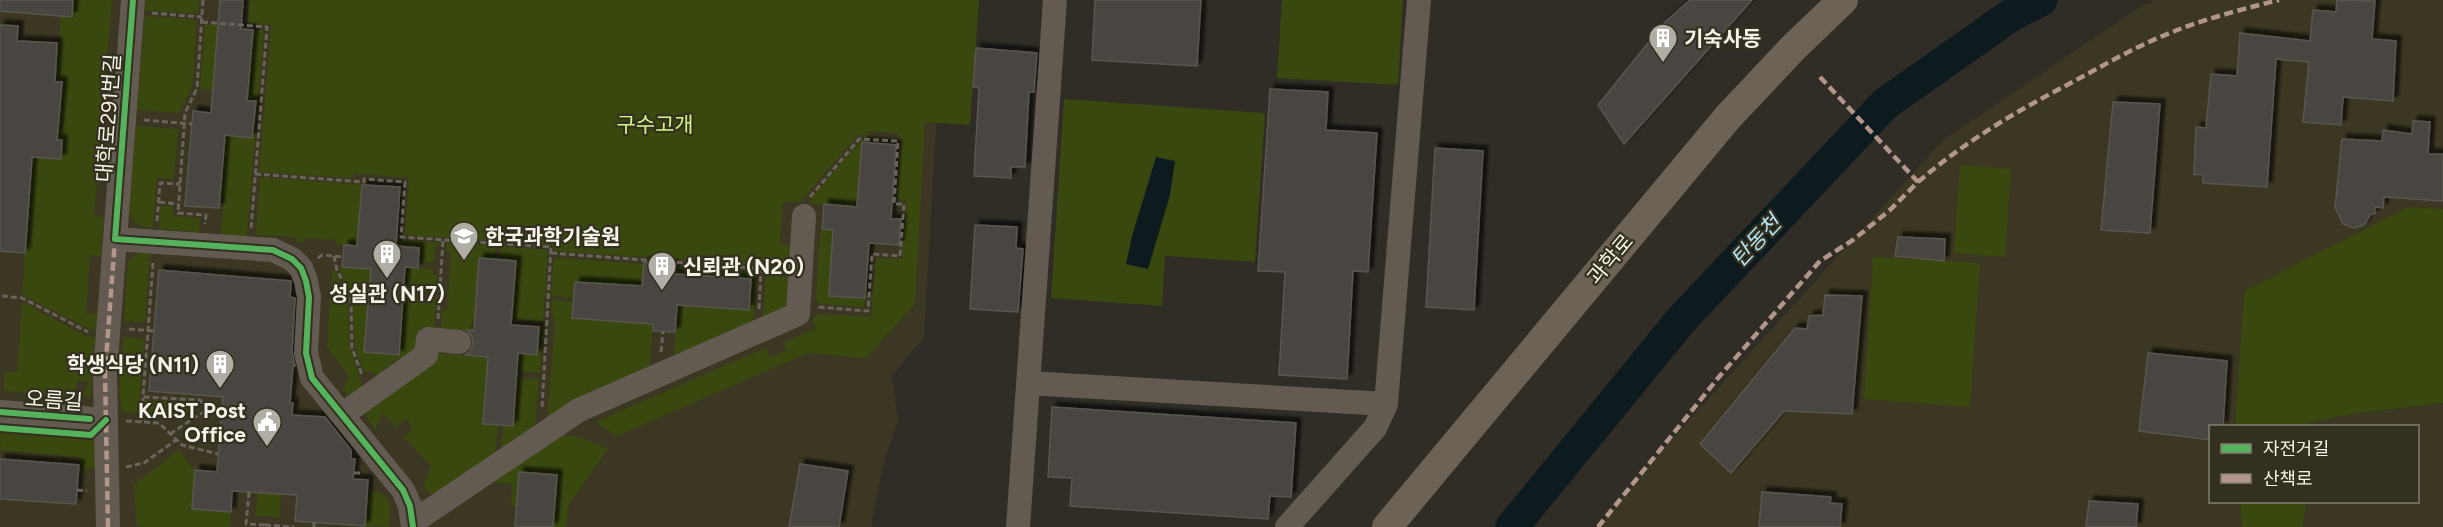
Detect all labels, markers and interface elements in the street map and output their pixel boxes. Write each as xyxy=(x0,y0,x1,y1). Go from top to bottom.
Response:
building icon: 기숙사동 xyxy=(1647,22,1679,64)
place label: 기숙사동 xyxy=(1684,26,1761,51)
street label: 대학로291번길 xyxy=(91,53,125,183)
park label: 구수고개 xyxy=(616,112,694,137)
water label: 탄동천 xyxy=(1725,208,1788,272)
school or university icon: 한국과학기술원 xyxy=(448,220,480,262)
place label: 한국과학기술원 xyxy=(485,224,620,249)
street label: 과학로 xyxy=(1582,229,1638,289)
building icon: 성실관 (N17) xyxy=(371,238,403,280)
building icon: 신뢰관 (N20) xyxy=(646,250,678,292)
place label: 신뢰관 (N20) xyxy=(683,254,804,279)
place label: 성실관 (N17) xyxy=(329,281,445,306)
building icon: 학생식당 (N11) xyxy=(204,348,236,390)
place label: 학생식당 (N11) xyxy=(67,352,199,377)
street label: 오름길 xyxy=(24,386,84,414)
place label: KAIST Post Office xyxy=(138,398,246,447)
public building icon: KAIST Post Office xyxy=(251,406,283,448)
legend xyxy=(2209,425,2419,503)
text: 자전거길 xyxy=(2263,438,2329,460)
text: 산책로 xyxy=(2263,468,2313,490)

